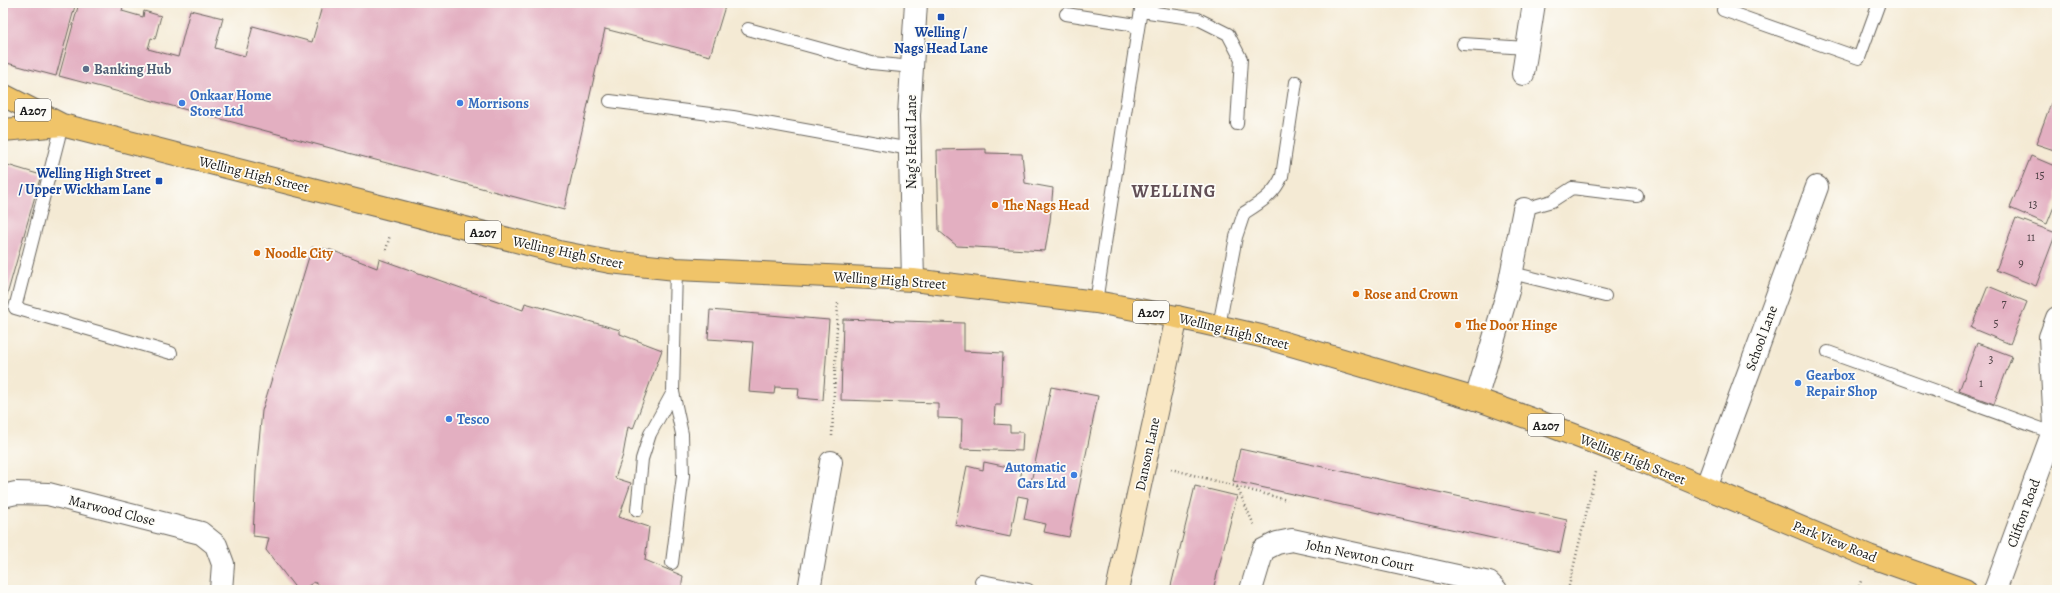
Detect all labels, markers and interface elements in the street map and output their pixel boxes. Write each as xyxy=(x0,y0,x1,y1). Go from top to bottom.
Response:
marker: Welling / Nags Head Lane xyxy=(936,12,946,22)
place label: Welling / Nags Head Lane xyxy=(894,23,988,58)
place label: Banking Hub xyxy=(94,60,171,79)
marker: Banking Hub xyxy=(81,64,91,74)
place label: Onkaar Home Store Ltd xyxy=(190,86,272,121)
place label: Morrisons xyxy=(468,94,529,113)
street label: Nag's Head Lane xyxy=(902,95,921,189)
marker: Onkaar Home Store Ltd xyxy=(177,98,187,108)
marker: Morrisons xyxy=(455,98,465,108)
road number: A207 xyxy=(15,99,51,121)
street label: Welling High Street xyxy=(196,151,311,197)
place label: Welling High Street / Upper Wickham Lane xyxy=(18,164,152,199)
house number: 15 xyxy=(2035,167,2045,183)
marker: Welling High Street / Upper Wickham Lane xyxy=(154,176,164,186)
district label: WELLING xyxy=(1130,179,1217,203)
place label: The Nags Head xyxy=(1003,196,1090,215)
house number: 13 xyxy=(2028,196,2038,212)
marker: The Nags Head xyxy=(990,200,1000,210)
road number: A207 xyxy=(465,221,501,243)
house number: 11 xyxy=(2027,229,2035,245)
street label: Welling High Street xyxy=(510,231,625,274)
place label: Noodle City xyxy=(265,244,334,263)
marker: Noodle City xyxy=(252,248,262,258)
house number: 9 xyxy=(2018,255,2024,271)
street label: Welling High Street xyxy=(832,267,947,294)
place label: Rose and Crown xyxy=(1364,285,1458,304)
marker: Rose and Crown xyxy=(1351,289,1361,299)
house number: 7 xyxy=(2001,295,2007,311)
road number: A207 xyxy=(1133,301,1169,323)
street label: School Lane xyxy=(1741,303,1782,373)
street label: Welling High Street xyxy=(1176,308,1291,354)
house number: 5 xyxy=(1993,315,1999,331)
place label: The Door Hinge xyxy=(1466,316,1558,335)
marker: The Door Hinge xyxy=(1453,320,1463,330)
house number: 3 xyxy=(1989,351,1994,367)
place label: Gearbox Repair Shop xyxy=(1806,366,1878,401)
house number: 1 xyxy=(1979,375,1983,391)
marker: Gearbox Repair Shop xyxy=(1793,378,1803,388)
place label: Tesco xyxy=(457,410,490,429)
marker: Tesco xyxy=(444,414,454,424)
road number: A207 xyxy=(1528,414,1564,436)
street label: Danson Lane xyxy=(1130,416,1165,493)
street label: Welling High Street xyxy=(1576,429,1689,489)
place label: Automatic Cars Ltd xyxy=(1004,458,1066,493)
marker: Automatic Cars Ltd xyxy=(1069,470,1079,480)
street label: Clifton Road xyxy=(2002,476,2045,550)
street label: Marwood Close xyxy=(67,491,157,530)
street label: Park View Road xyxy=(1790,516,1880,567)
street label: John Newton Court xyxy=(1304,535,1416,576)

